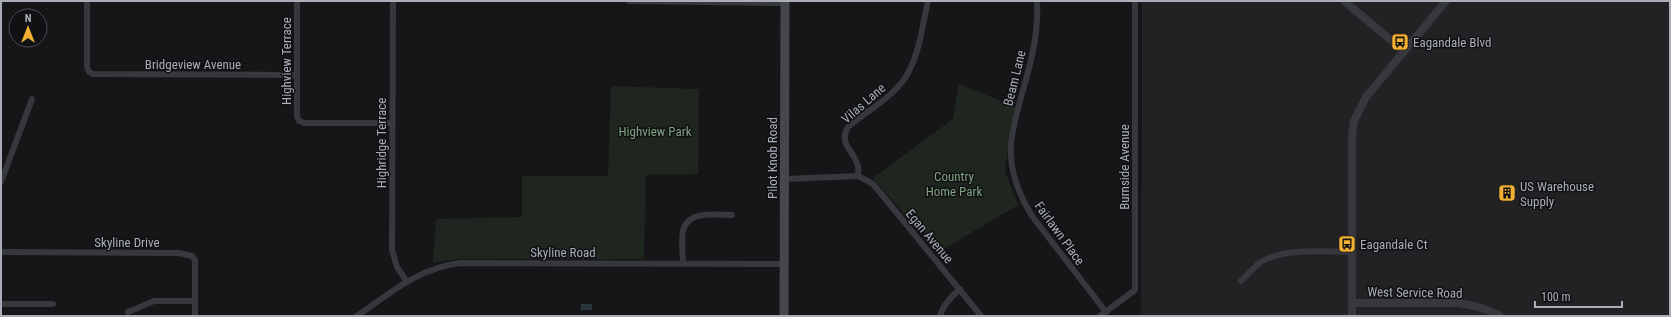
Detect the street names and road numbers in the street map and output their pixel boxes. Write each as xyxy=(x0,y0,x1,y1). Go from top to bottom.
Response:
street label: Highview Terrace xyxy=(279,17,294,105)
street label: Beam Lane xyxy=(1000,49,1029,108)
street label: Bridgeview Avenue xyxy=(145,57,241,72)
street label: Vilas Lane xyxy=(838,80,888,126)
street label: Highridge Terrace xyxy=(374,98,389,188)
street label: Pilot Knob Road xyxy=(765,117,780,199)
street label: Burnside Avenue xyxy=(1117,124,1132,210)
street label: Fairlawn Place xyxy=(1032,199,1088,268)
street label: Egan Avenue xyxy=(903,206,956,266)
street label: Skyline Drive xyxy=(94,235,160,250)
street label: Skyline Road xyxy=(530,245,596,260)
street label: West Service Road xyxy=(1367,284,1463,301)

